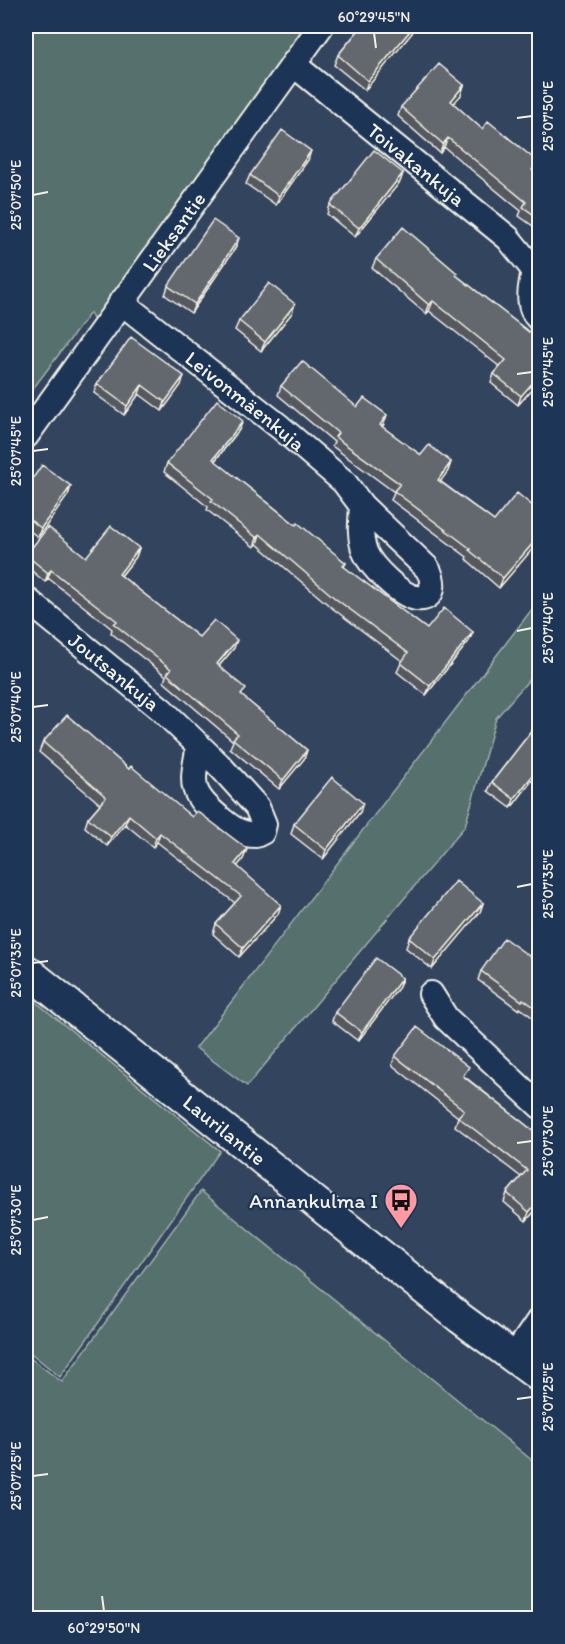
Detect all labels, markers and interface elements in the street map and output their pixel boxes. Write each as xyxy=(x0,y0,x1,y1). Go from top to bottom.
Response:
text: 60°29'45"N xyxy=(338,8,410,26)
text: 25°07'50"E xyxy=(539,81,557,151)
street label: Toivakankuja xyxy=(363,117,471,211)
text: 25°07'50"E xyxy=(7,160,25,230)
street label: Lieksantie xyxy=(136,187,210,276)
text: 25°07'45"E xyxy=(539,337,557,407)
street label: Leivonmäenkuja xyxy=(181,345,311,456)
text: 25°07'45"E xyxy=(7,416,25,486)
text: 25°07'40"E xyxy=(539,592,557,664)
street label: Joutsankuja xyxy=(64,627,165,716)
text: 25°07'40"E xyxy=(7,671,25,743)
text: 25°07'35"E xyxy=(539,849,557,919)
text: 25°07'35"E xyxy=(7,928,25,998)
street label: Laurilantie xyxy=(179,1089,271,1170)
text: 25°07'30"E xyxy=(539,1106,557,1176)
bus stop icon: Annankulma I xyxy=(383,1182,419,1229)
text: 25°07'30"E xyxy=(7,1185,25,1255)
place label: Annankulma I xyxy=(249,1188,378,1213)
text: 25°07'25"E xyxy=(539,1362,557,1432)
text: 25°07'25"E xyxy=(7,1441,25,1511)
text: 60°29'50"N xyxy=(68,1619,140,1637)

